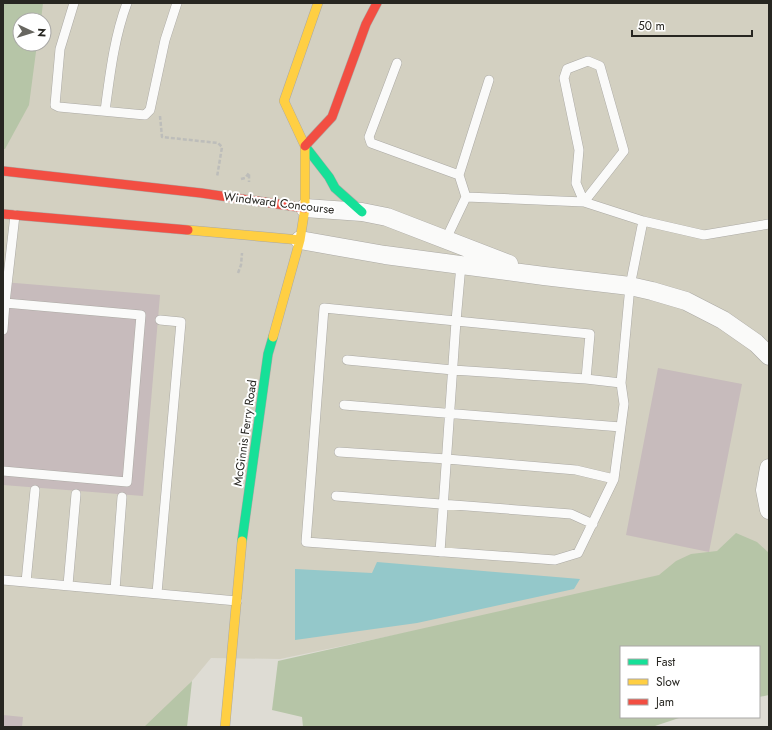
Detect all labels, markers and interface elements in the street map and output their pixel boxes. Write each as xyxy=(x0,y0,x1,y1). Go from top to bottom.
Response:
north arrow xyxy=(12,12,52,52)
scale bar xyxy=(632,12,752,38)
text: 50 m xyxy=(638,17,665,35)
text: N xyxy=(34,28,50,38)
street label: Windward Concourse xyxy=(223,187,335,219)
street label: McGinnis Ferry Road xyxy=(229,379,261,487)
legend xyxy=(620,646,760,718)
text: Fast xyxy=(656,653,675,671)
text: Slow xyxy=(656,673,681,691)
text: Jam xyxy=(654,693,674,711)

